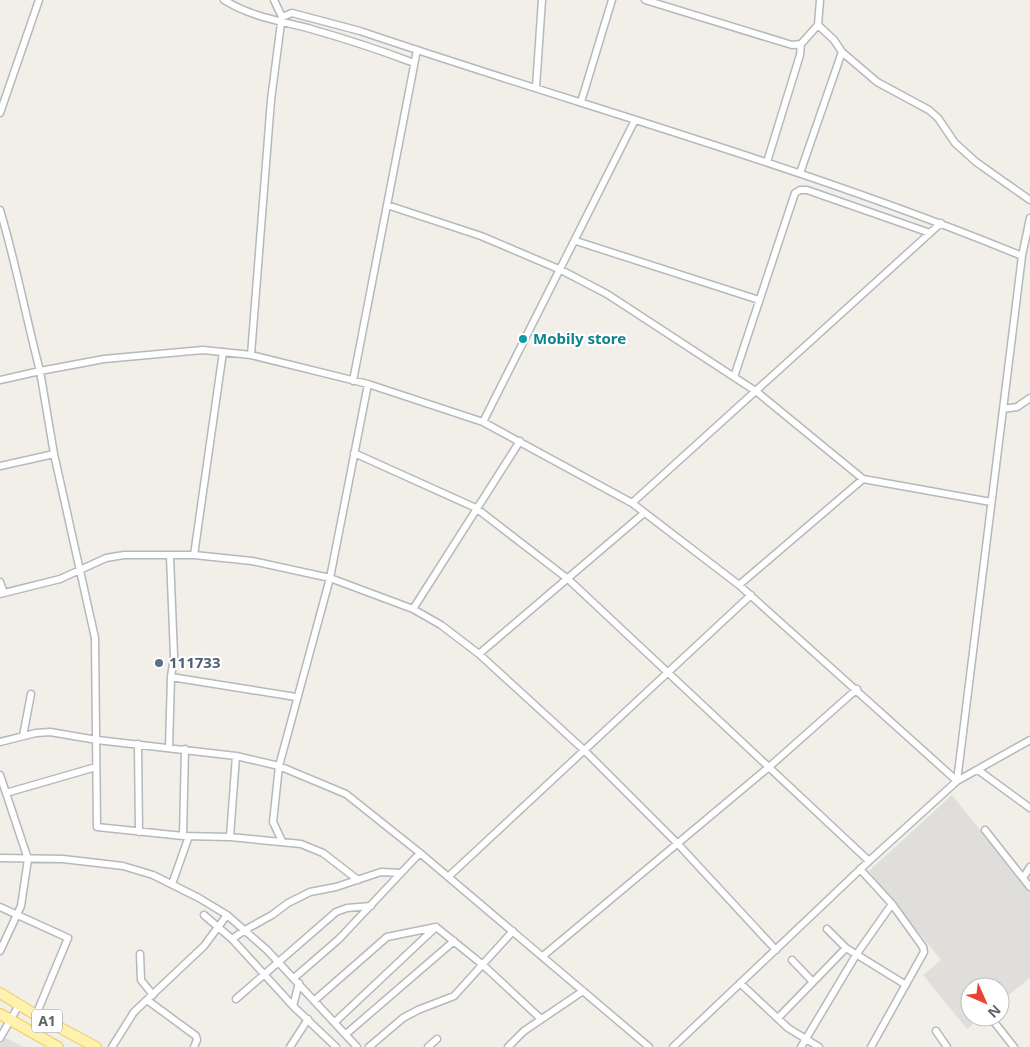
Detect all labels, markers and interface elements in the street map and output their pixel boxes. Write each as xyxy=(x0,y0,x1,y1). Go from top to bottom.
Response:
place label: Mobily store xyxy=(533,328,626,348)
marker: Mobily store xyxy=(517,333,529,345)
place label: 111733 xyxy=(169,652,220,672)
marker: 111733 xyxy=(153,657,165,669)
north arrow xyxy=(960,977,1010,1027)
text: N xyxy=(984,1001,1005,1022)
road number: A1 xyxy=(32,1009,62,1032)

